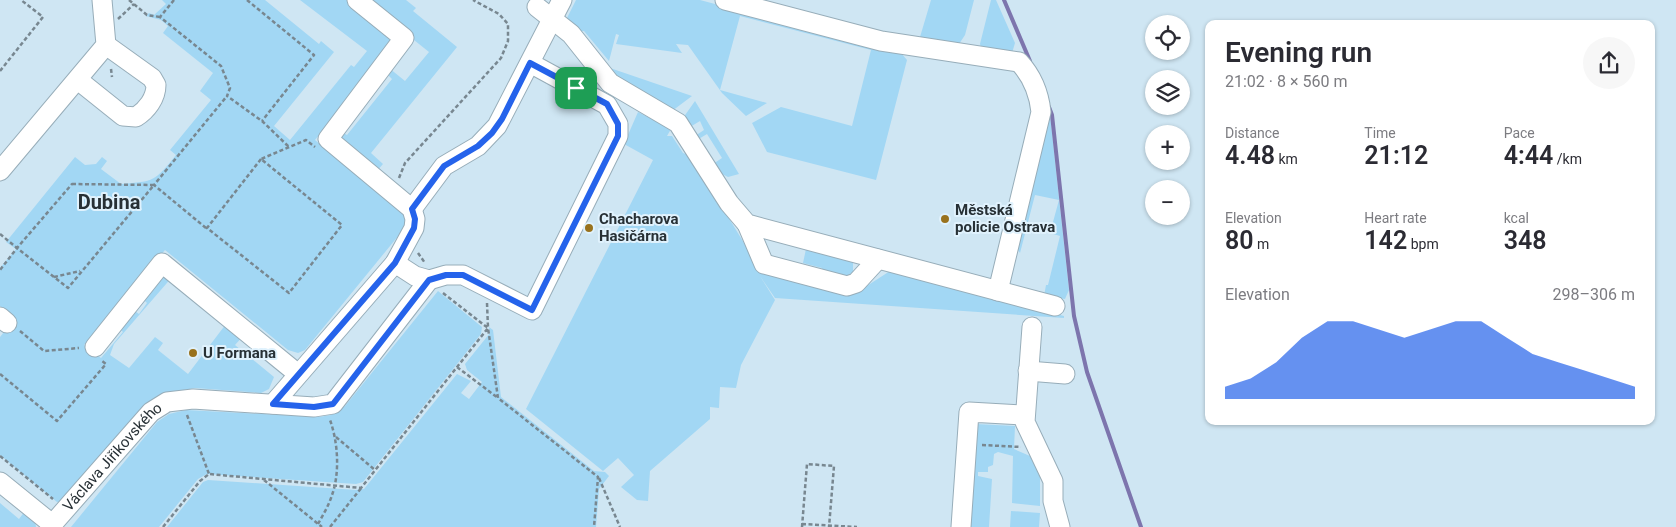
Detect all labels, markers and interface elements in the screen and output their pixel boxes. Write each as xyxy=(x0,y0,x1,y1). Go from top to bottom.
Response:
map controls xyxy=(1145,15,1190,225)
button: locate xyxy=(1145,15,1190,60)
text: Evening run xyxy=(1225,36,1372,69)
button: share xyxy=(1583,37,1635,89)
pin xyxy=(555,67,597,109)
button: layers xyxy=(1145,70,1190,115)
text: 21:02 · 8 × 560 m xyxy=(1225,72,1347,91)
icon: arrive xyxy=(562,74,590,102)
button: + xyxy=(1145,125,1190,170)
text: Distance xyxy=(1225,125,1280,141)
text: Time xyxy=(1364,125,1396,141)
text: Pace xyxy=(1504,125,1535,141)
text: 4.48 xyxy=(1225,141,1275,170)
text: 21:12 xyxy=(1364,141,1428,170)
text: 4:44 xyxy=(1504,141,1553,170)
text: km xyxy=(1275,151,1298,167)
text: /km xyxy=(1553,151,1582,167)
button: − xyxy=(1145,180,1190,225)
district label: Dubina xyxy=(78,190,141,214)
place label: Městská policie Ostrava xyxy=(955,201,1055,236)
place label: Chacharova Hasičárna xyxy=(599,210,679,245)
text: Elevation xyxy=(1225,210,1282,226)
text: Heart rate xyxy=(1364,210,1427,226)
text: kcal xyxy=(1504,210,1529,226)
marker: Městská policie Ostrava xyxy=(939,213,951,225)
marker: Chacharova Hasičárna xyxy=(583,222,595,234)
text: 80 xyxy=(1225,226,1254,255)
text: 142 xyxy=(1364,226,1407,255)
text: 348 xyxy=(1504,226,1547,255)
text: m xyxy=(1254,236,1269,252)
text: bpm xyxy=(1407,236,1439,252)
text: Elevation xyxy=(1225,285,1290,304)
text: 298–306 m xyxy=(1553,285,1635,304)
place label: U Formana xyxy=(203,344,276,362)
marker: U Formana xyxy=(187,347,199,359)
street label: Václava Jiřikovského xyxy=(59,399,165,515)

